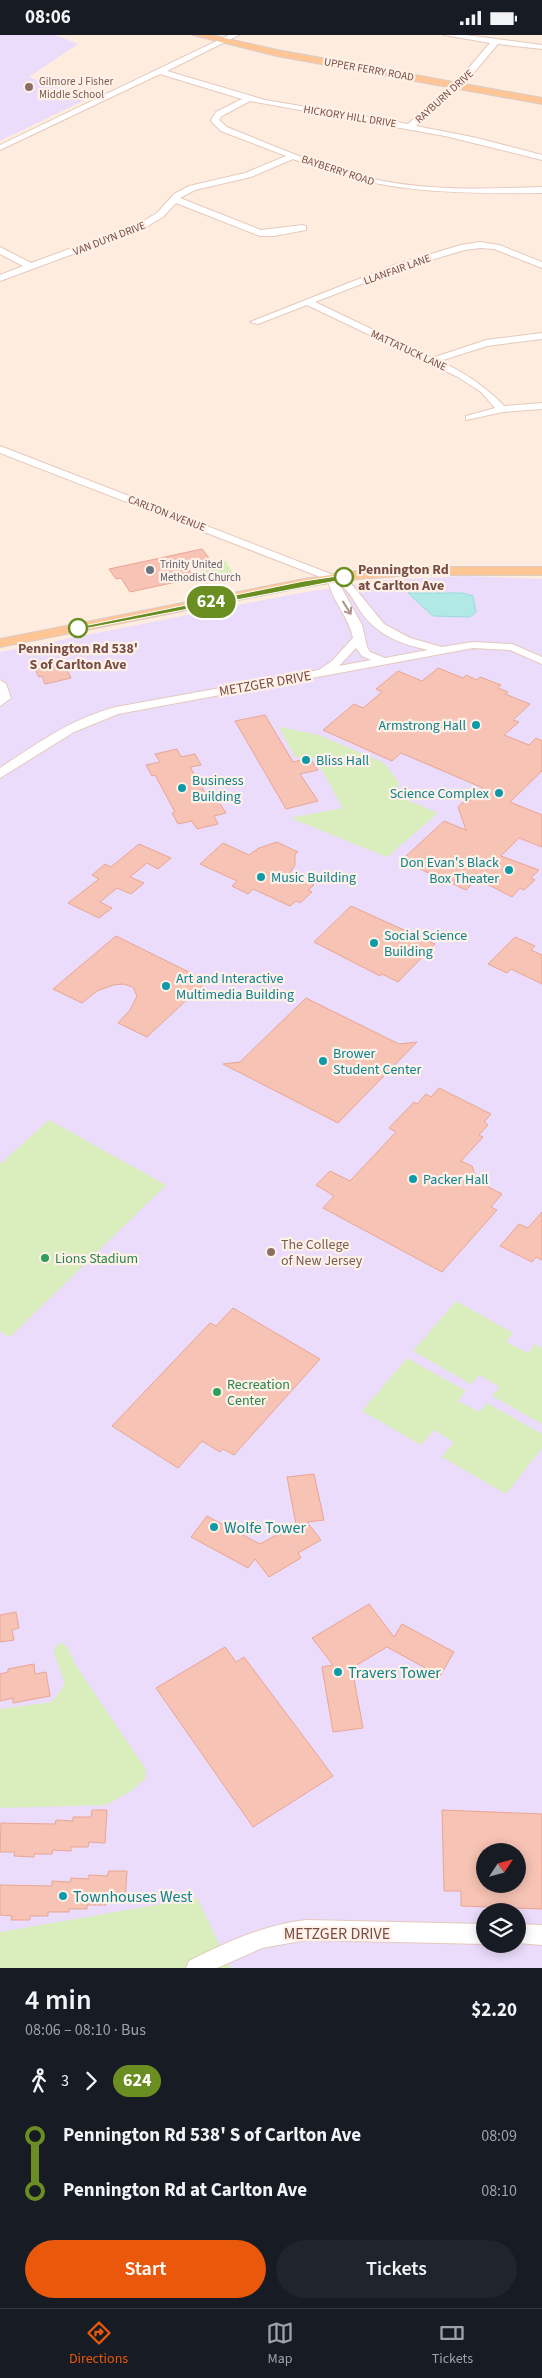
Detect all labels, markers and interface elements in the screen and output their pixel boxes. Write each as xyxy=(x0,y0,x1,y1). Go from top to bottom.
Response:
text: 08:06 xyxy=(25,4,71,31)
street label: UPPER FERRY ROAD xyxy=(323,54,415,85)
street label: RAYBURN DRIVE xyxy=(412,66,477,127)
place label: Gilmore J Fisher Middle School xyxy=(39,74,113,102)
marker: Gilmore J Fisher Middle School xyxy=(23,81,35,93)
street label: HICKORY HILL DRIVE xyxy=(302,102,398,131)
street label: BAYBERRY ROAD xyxy=(299,152,376,189)
street label: VAN DUYN DRIVE xyxy=(71,218,148,259)
street label: LLANFAIR LANE xyxy=(362,250,433,289)
street label: MATTATUCK LANE xyxy=(368,326,449,375)
street label: CARLTON AVENUE xyxy=(126,492,208,535)
place label: Trinity United Methodist Church xyxy=(160,557,241,585)
place label: Pennington Rd at Carlton Ave xyxy=(358,560,449,596)
marker: Trinity United Methodist Church xyxy=(144,564,156,576)
marker: Pennington Rd at Carlton Ave xyxy=(334,567,354,587)
line badge: 624 xyxy=(182,586,240,618)
text: 624 xyxy=(197,589,225,614)
one-way arrow xyxy=(342,601,352,615)
marker: Pennington Rd 538' S of Carlton Ave xyxy=(68,618,88,638)
place label: Pennington Rd 538' S of Carlton Ave xyxy=(18,639,138,675)
street label: METZGER DRIVE xyxy=(218,666,313,702)
place label: Armstrong Hall xyxy=(378,716,466,736)
marker: Armstrong Hall xyxy=(470,719,482,731)
place label: Bliss Hall xyxy=(316,751,370,771)
marker: Bliss Hall xyxy=(300,754,312,766)
place label: Business Building xyxy=(192,771,244,807)
marker: Business Building xyxy=(176,782,188,794)
place label: Science Complex xyxy=(390,784,490,804)
marker: Science Complex xyxy=(493,787,505,799)
place label: Don Evan's Black Box Theater xyxy=(400,853,499,889)
marker: Don Evan's Black Box Theater xyxy=(503,864,515,876)
place label: Music Building xyxy=(271,868,356,888)
marker: Music Building xyxy=(255,871,267,883)
place label: Social Science Building xyxy=(384,926,467,962)
marker: Social Science Building xyxy=(368,937,380,949)
place label: Art and Interactive Multimedia Building xyxy=(176,969,294,1005)
marker: Art and Interactive Multimedia Building xyxy=(160,980,172,992)
place label: Brower Student Center xyxy=(333,1044,421,1080)
marker: Brower Student Center xyxy=(317,1055,329,1067)
place label: Packer Hall xyxy=(423,1170,489,1190)
marker: Packer Hall xyxy=(407,1173,419,1185)
place label: The College of New Jersey xyxy=(281,1235,363,1271)
marker: The College of New Jersey xyxy=(265,1246,277,1258)
place label: Lions Stadium xyxy=(55,1249,138,1269)
marker: Lions Stadium xyxy=(39,1252,51,1264)
place label: Recreation Center xyxy=(227,1375,290,1411)
marker: Recreation Center xyxy=(211,1386,223,1398)
place label: Wolfe Tower xyxy=(224,1517,306,1539)
marker: Wolfe Tower xyxy=(208,1521,220,1533)
place label: Travers Tower xyxy=(348,1662,441,1684)
marker: Travers Tower xyxy=(332,1666,344,1678)
north arrow xyxy=(476,1843,526,1893)
map controls xyxy=(476,1843,526,1953)
place label: Townhouses West xyxy=(73,1886,193,1908)
marker: Townhouses West xyxy=(57,1890,69,1902)
button: layers xyxy=(476,1903,526,1953)
street label: METZGER DRIVE xyxy=(284,1923,390,1945)
text: 4 min xyxy=(25,1980,92,2020)
text: $2.20 xyxy=(471,1997,517,2024)
text: 08:06 – 08:10 · Bus xyxy=(25,2019,146,2041)
icon: walk xyxy=(25,2067,53,2095)
icon: forward xyxy=(77,2067,105,2095)
text: 624 xyxy=(123,2068,151,2093)
text: 3 xyxy=(61,2070,69,2092)
text: Pennington Rd 538' S of Carlton Ave xyxy=(63,2122,361,2149)
text: 08:09 xyxy=(481,2125,517,2147)
text: Pennington Rd at Carlton Ave xyxy=(63,2177,307,2204)
text: 08:10 xyxy=(481,2180,517,2202)
button: Start xyxy=(25,2240,266,2298)
button: Tickets xyxy=(276,2240,517,2298)
tab: Directions xyxy=(69,2319,128,2369)
tab: Map xyxy=(266,2319,294,2369)
tab: Tickets xyxy=(432,2319,473,2369)

